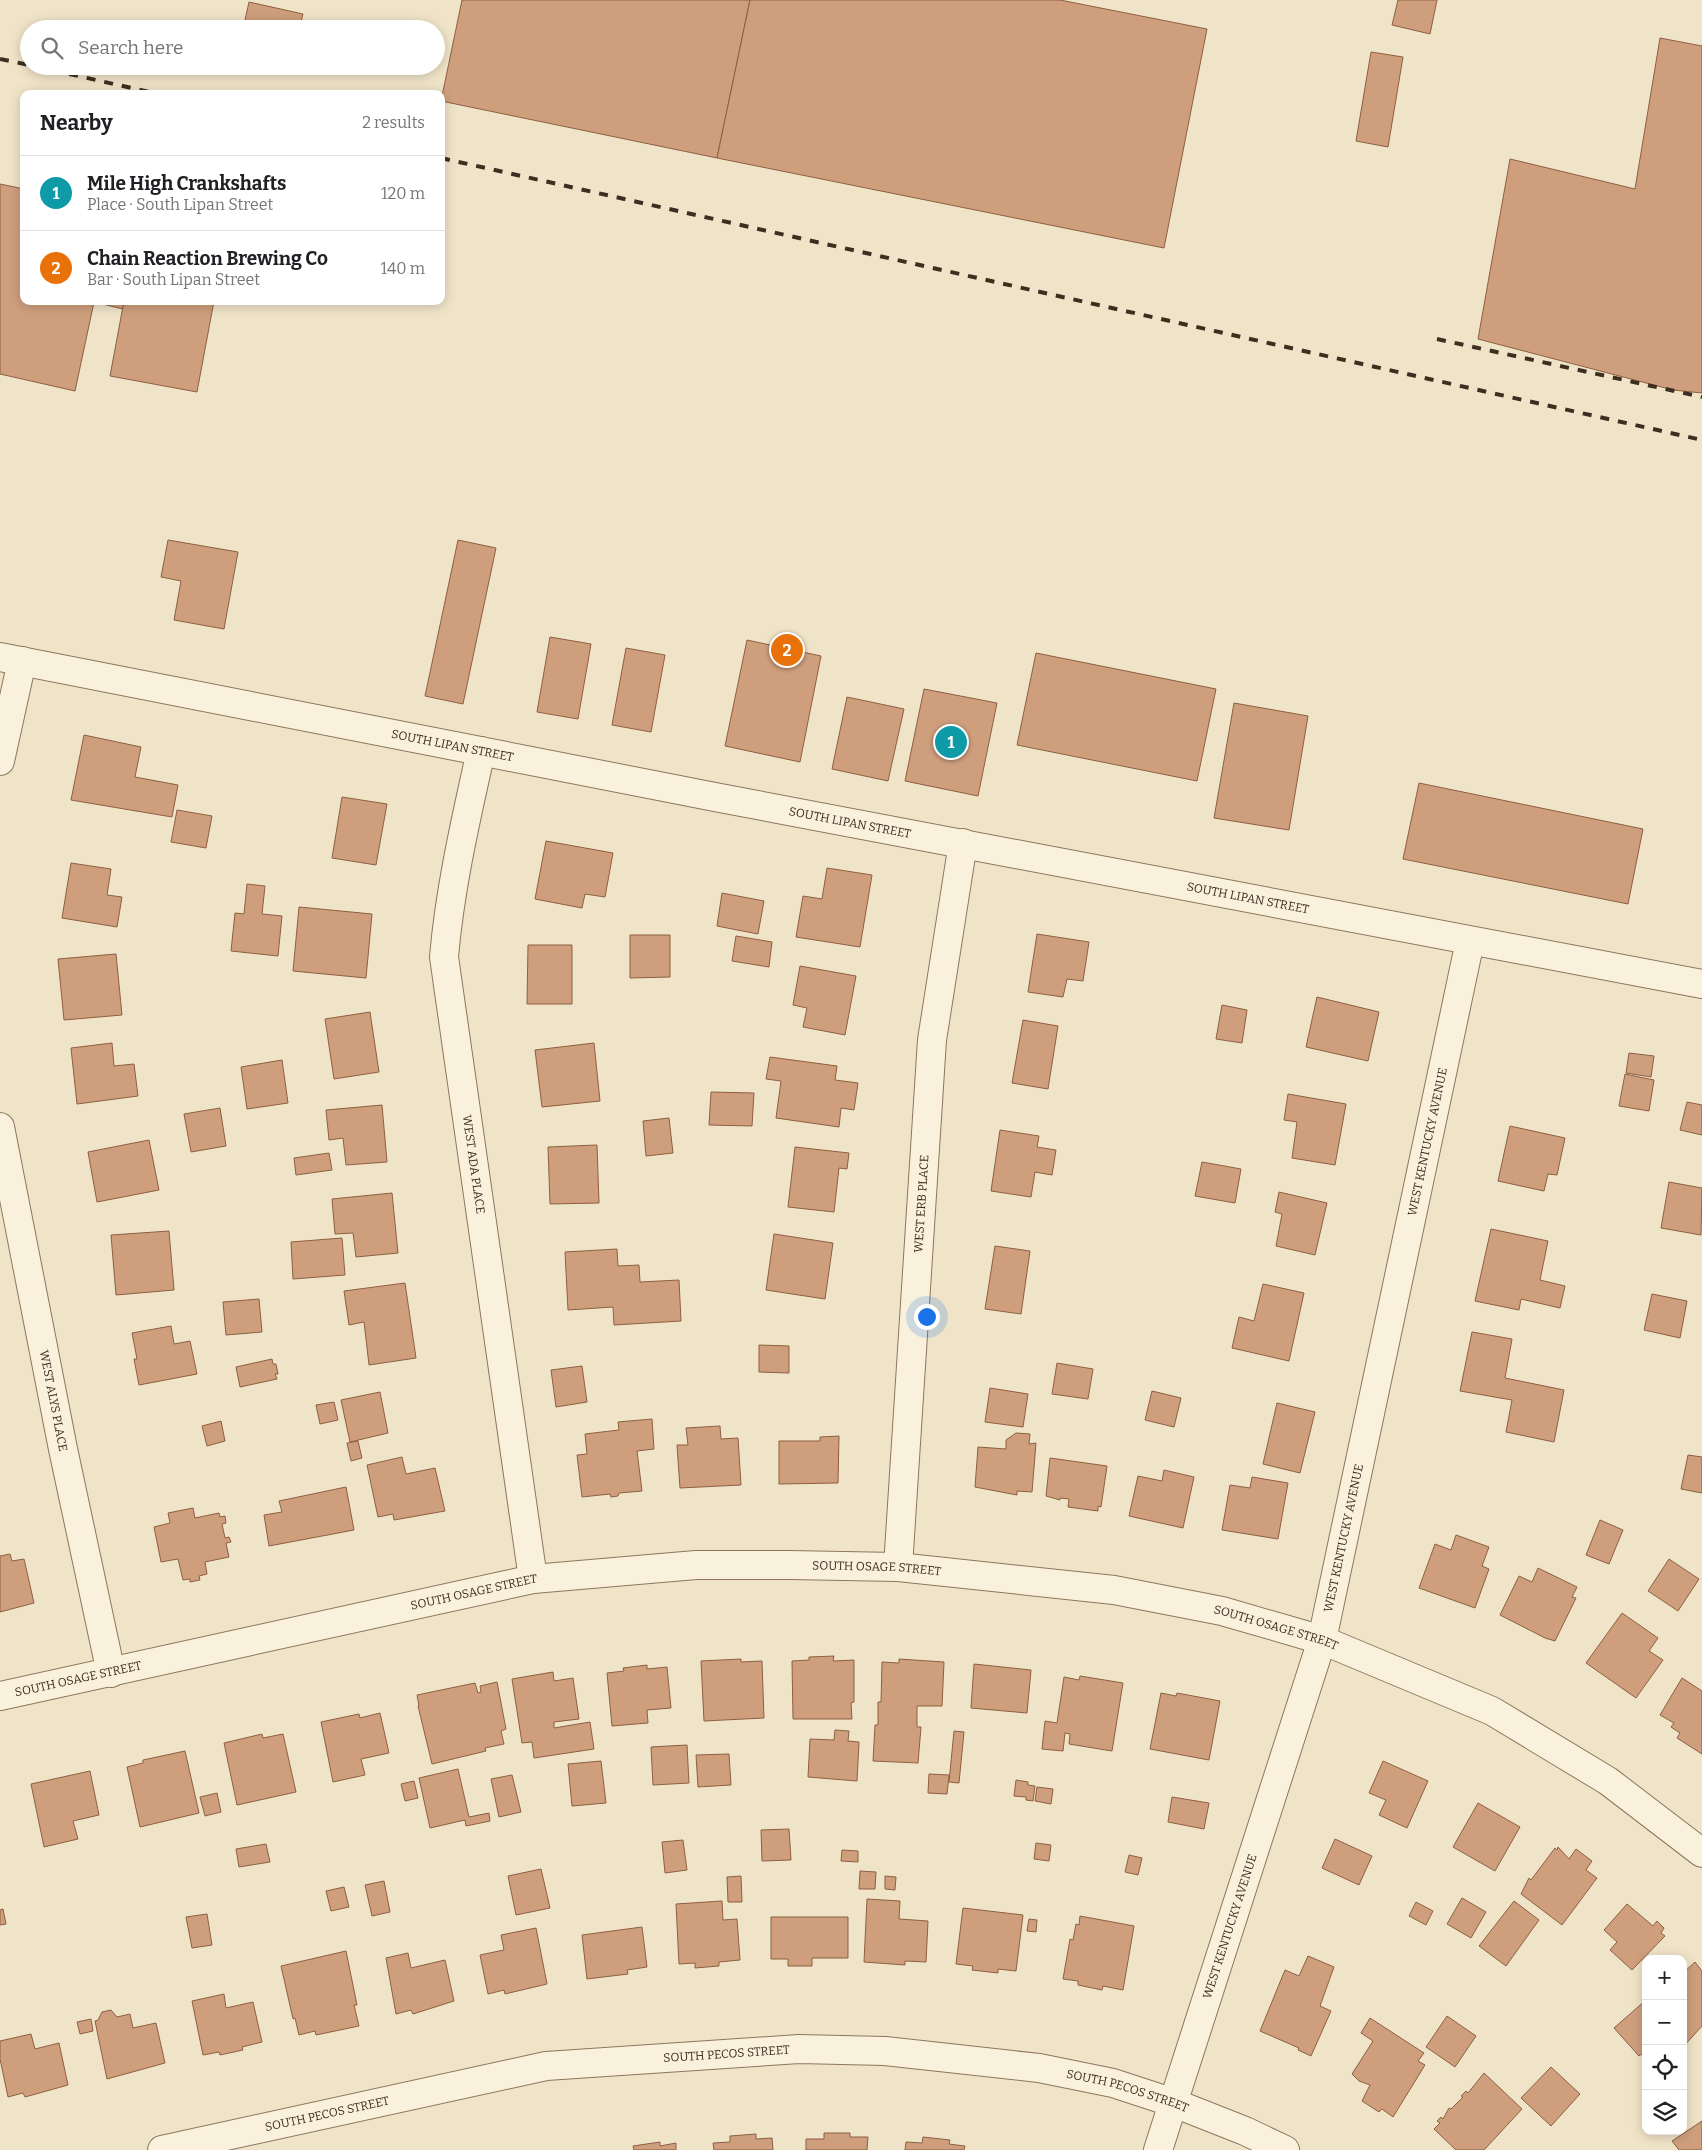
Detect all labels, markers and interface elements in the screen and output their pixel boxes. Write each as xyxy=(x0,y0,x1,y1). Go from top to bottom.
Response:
search box xyxy=(20,20,445,75)
icon: search xyxy=(38,34,66,62)
text: Search here xyxy=(78,36,183,59)
text: Nearby xyxy=(40,110,113,136)
text: 2 results xyxy=(362,113,425,132)
text: Mile High Crankshafts xyxy=(87,172,286,195)
text: 1 xyxy=(53,184,59,203)
text: 120 m xyxy=(381,184,425,203)
text: Place · South Lipan Street xyxy=(87,195,273,214)
text: Chain Reaction Brewing Co xyxy=(87,247,328,270)
text: 2 xyxy=(51,259,61,278)
text: 140 m xyxy=(380,259,425,278)
text: Bar · South Lipan Street xyxy=(87,270,260,289)
pin: 2 xyxy=(771,631,803,669)
pin: 1 xyxy=(935,723,967,761)
street label: SOUTH LIPAN STREET xyxy=(390,727,515,764)
street label: SOUTH LIPAN STREET xyxy=(788,804,912,841)
street label: SOUTH LIPAN STREET xyxy=(1186,880,1310,916)
street label: WEST KENTUCKY AVENUE xyxy=(1405,1066,1450,1217)
street label: WEST ADA PLACE xyxy=(460,1114,488,1215)
street label: WEST ERB PLACE xyxy=(911,1154,932,1253)
your location xyxy=(914,1304,940,1330)
street label: WEST ALYS PLACE xyxy=(37,1349,70,1453)
street label: WEST KENTUCKY AVENUE xyxy=(1321,1463,1366,1613)
street label: SOUTH OSAGE STREET xyxy=(812,1558,942,1579)
street label: SOUTH OSAGE STREET xyxy=(409,1572,538,1613)
street label: SOUTH OSAGE STREET xyxy=(1213,1603,1340,1653)
street label: SOUTH OSAGE STREET xyxy=(14,1658,143,1700)
street label: WEST KENTUCKY AVENUE xyxy=(1200,1852,1260,2000)
map controls xyxy=(1642,1955,1687,2135)
button: + xyxy=(1642,1955,1687,2000)
button: − xyxy=(1642,2000,1687,2045)
street label: SOUTH PECOS STREET xyxy=(663,2043,790,2065)
button: locate xyxy=(1642,2045,1687,2090)
street label: SOUTH PECOS STREET xyxy=(1065,2067,1191,2115)
button: layers xyxy=(1642,2090,1687,2135)
street label: SOUTH PECOS STREET xyxy=(264,2094,390,2134)

